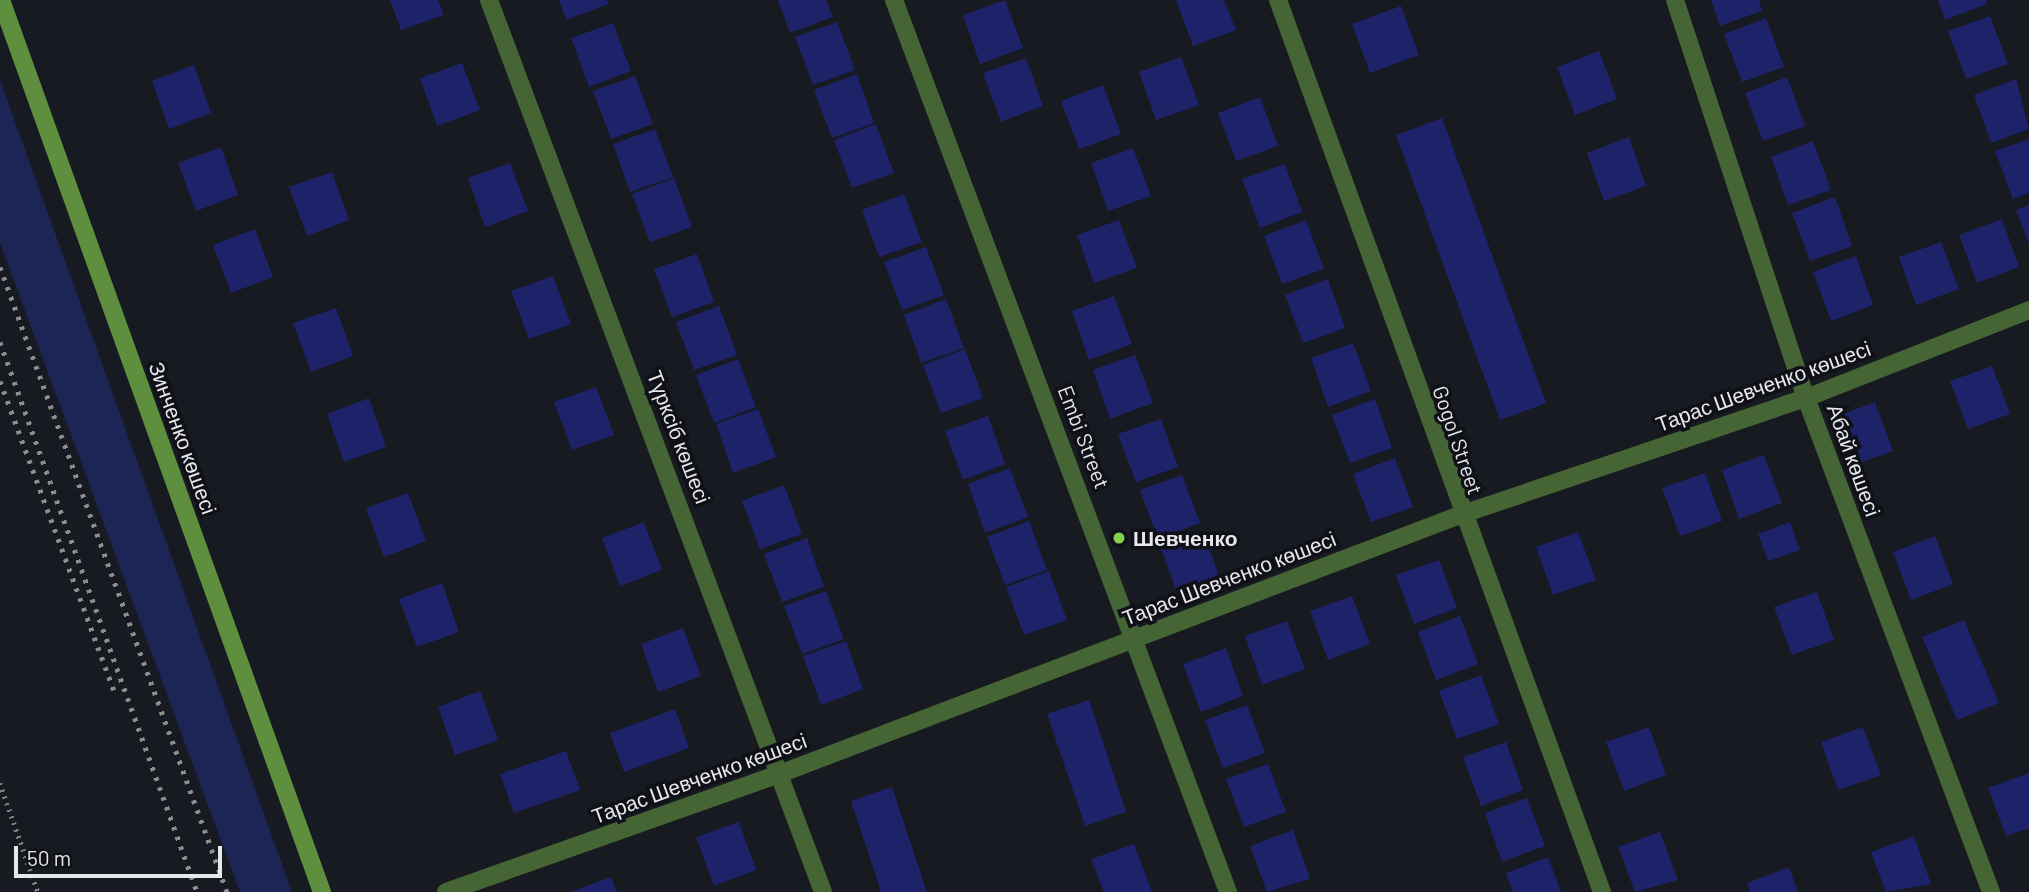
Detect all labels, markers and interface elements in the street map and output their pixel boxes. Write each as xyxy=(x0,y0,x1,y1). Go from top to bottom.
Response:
street label: Тарас Шевченко көшесі xyxy=(1652,335,1874,437)
street label: Зинченко көшесі xyxy=(144,358,222,518)
street label: Түрксіб көшесі xyxy=(642,367,716,507)
street label: Embi Street xyxy=(1053,382,1115,492)
street label: Gogol Street xyxy=(1428,382,1488,498)
street label: Абай көшесі xyxy=(1822,400,1886,520)
place label: Шевченко xyxy=(1133,525,1238,551)
street label: Тарас Шевченко көшесі xyxy=(1119,526,1339,630)
marker: Шевченко xyxy=(1111,530,1127,546)
street label: Тарас Шевченко көшесі xyxy=(588,727,810,829)
scale bar xyxy=(18,832,226,876)
text: 50 m xyxy=(27,845,71,870)

